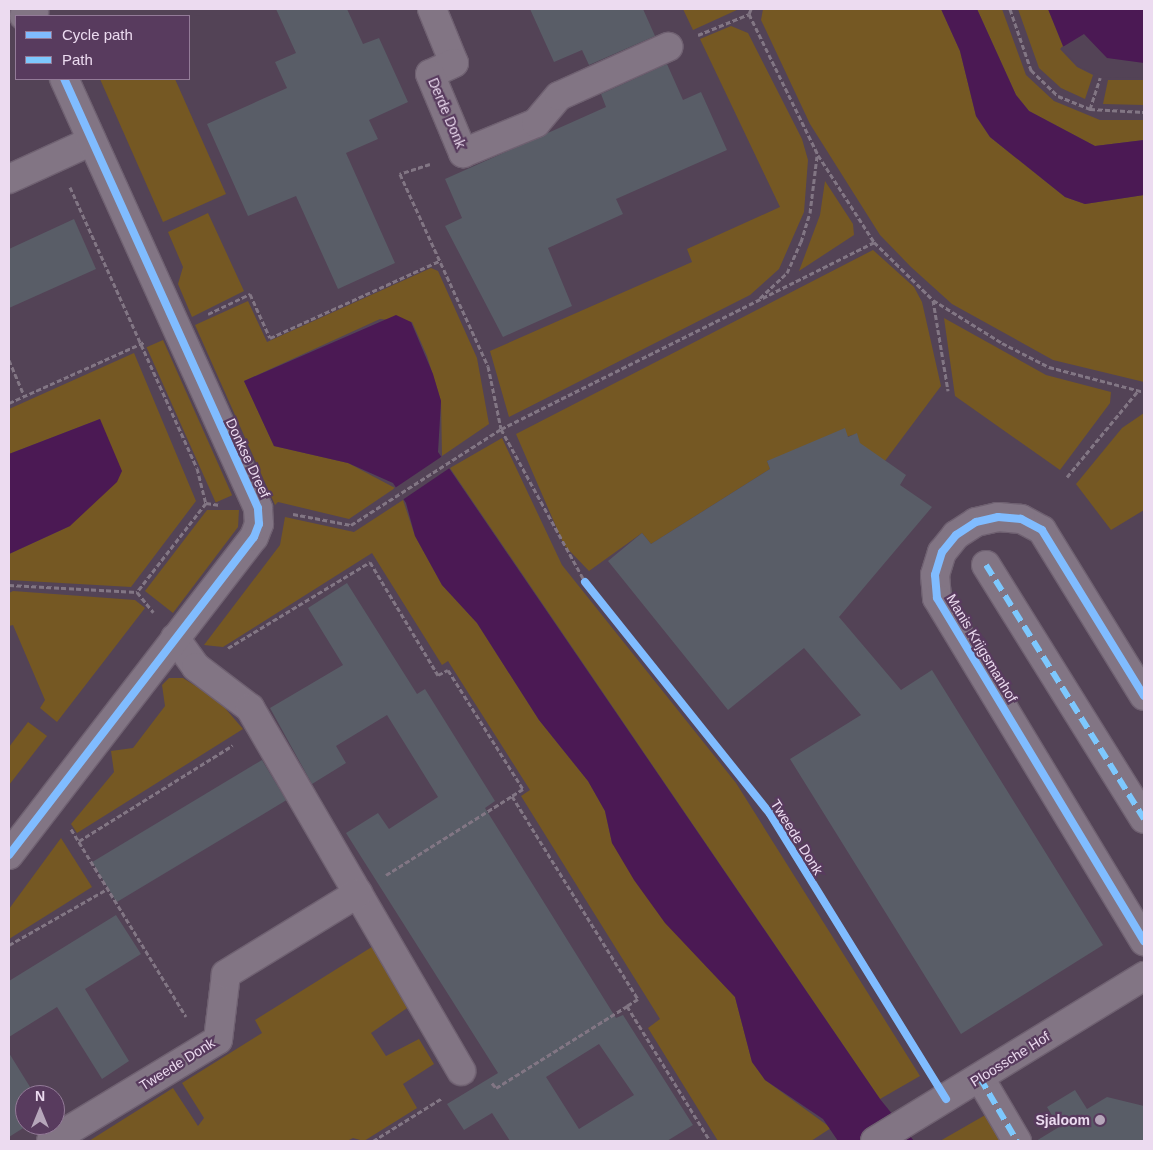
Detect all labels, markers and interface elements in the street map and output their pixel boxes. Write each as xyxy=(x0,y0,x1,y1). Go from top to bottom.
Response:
legend xyxy=(15,15,190,80)
text: Cycle path xyxy=(62,26,133,43)
text: Path xyxy=(62,51,93,68)
street label: Derde Donk xyxy=(425,75,469,151)
street label: Donkse Dreef xyxy=(222,416,274,500)
street label: Manis Krijgsmanhof xyxy=(943,591,1021,705)
street label: Tweede Donk xyxy=(767,796,827,878)
street label: Ploossche Hof xyxy=(967,1028,1053,1090)
street label: Tweede Donk xyxy=(136,1034,218,1094)
north arrow xyxy=(15,1085,65,1135)
text: N xyxy=(35,1088,45,1104)
place label: Sjaloom xyxy=(1036,1112,1090,1128)
marker: Sjaloom xyxy=(1094,1114,1106,1126)

